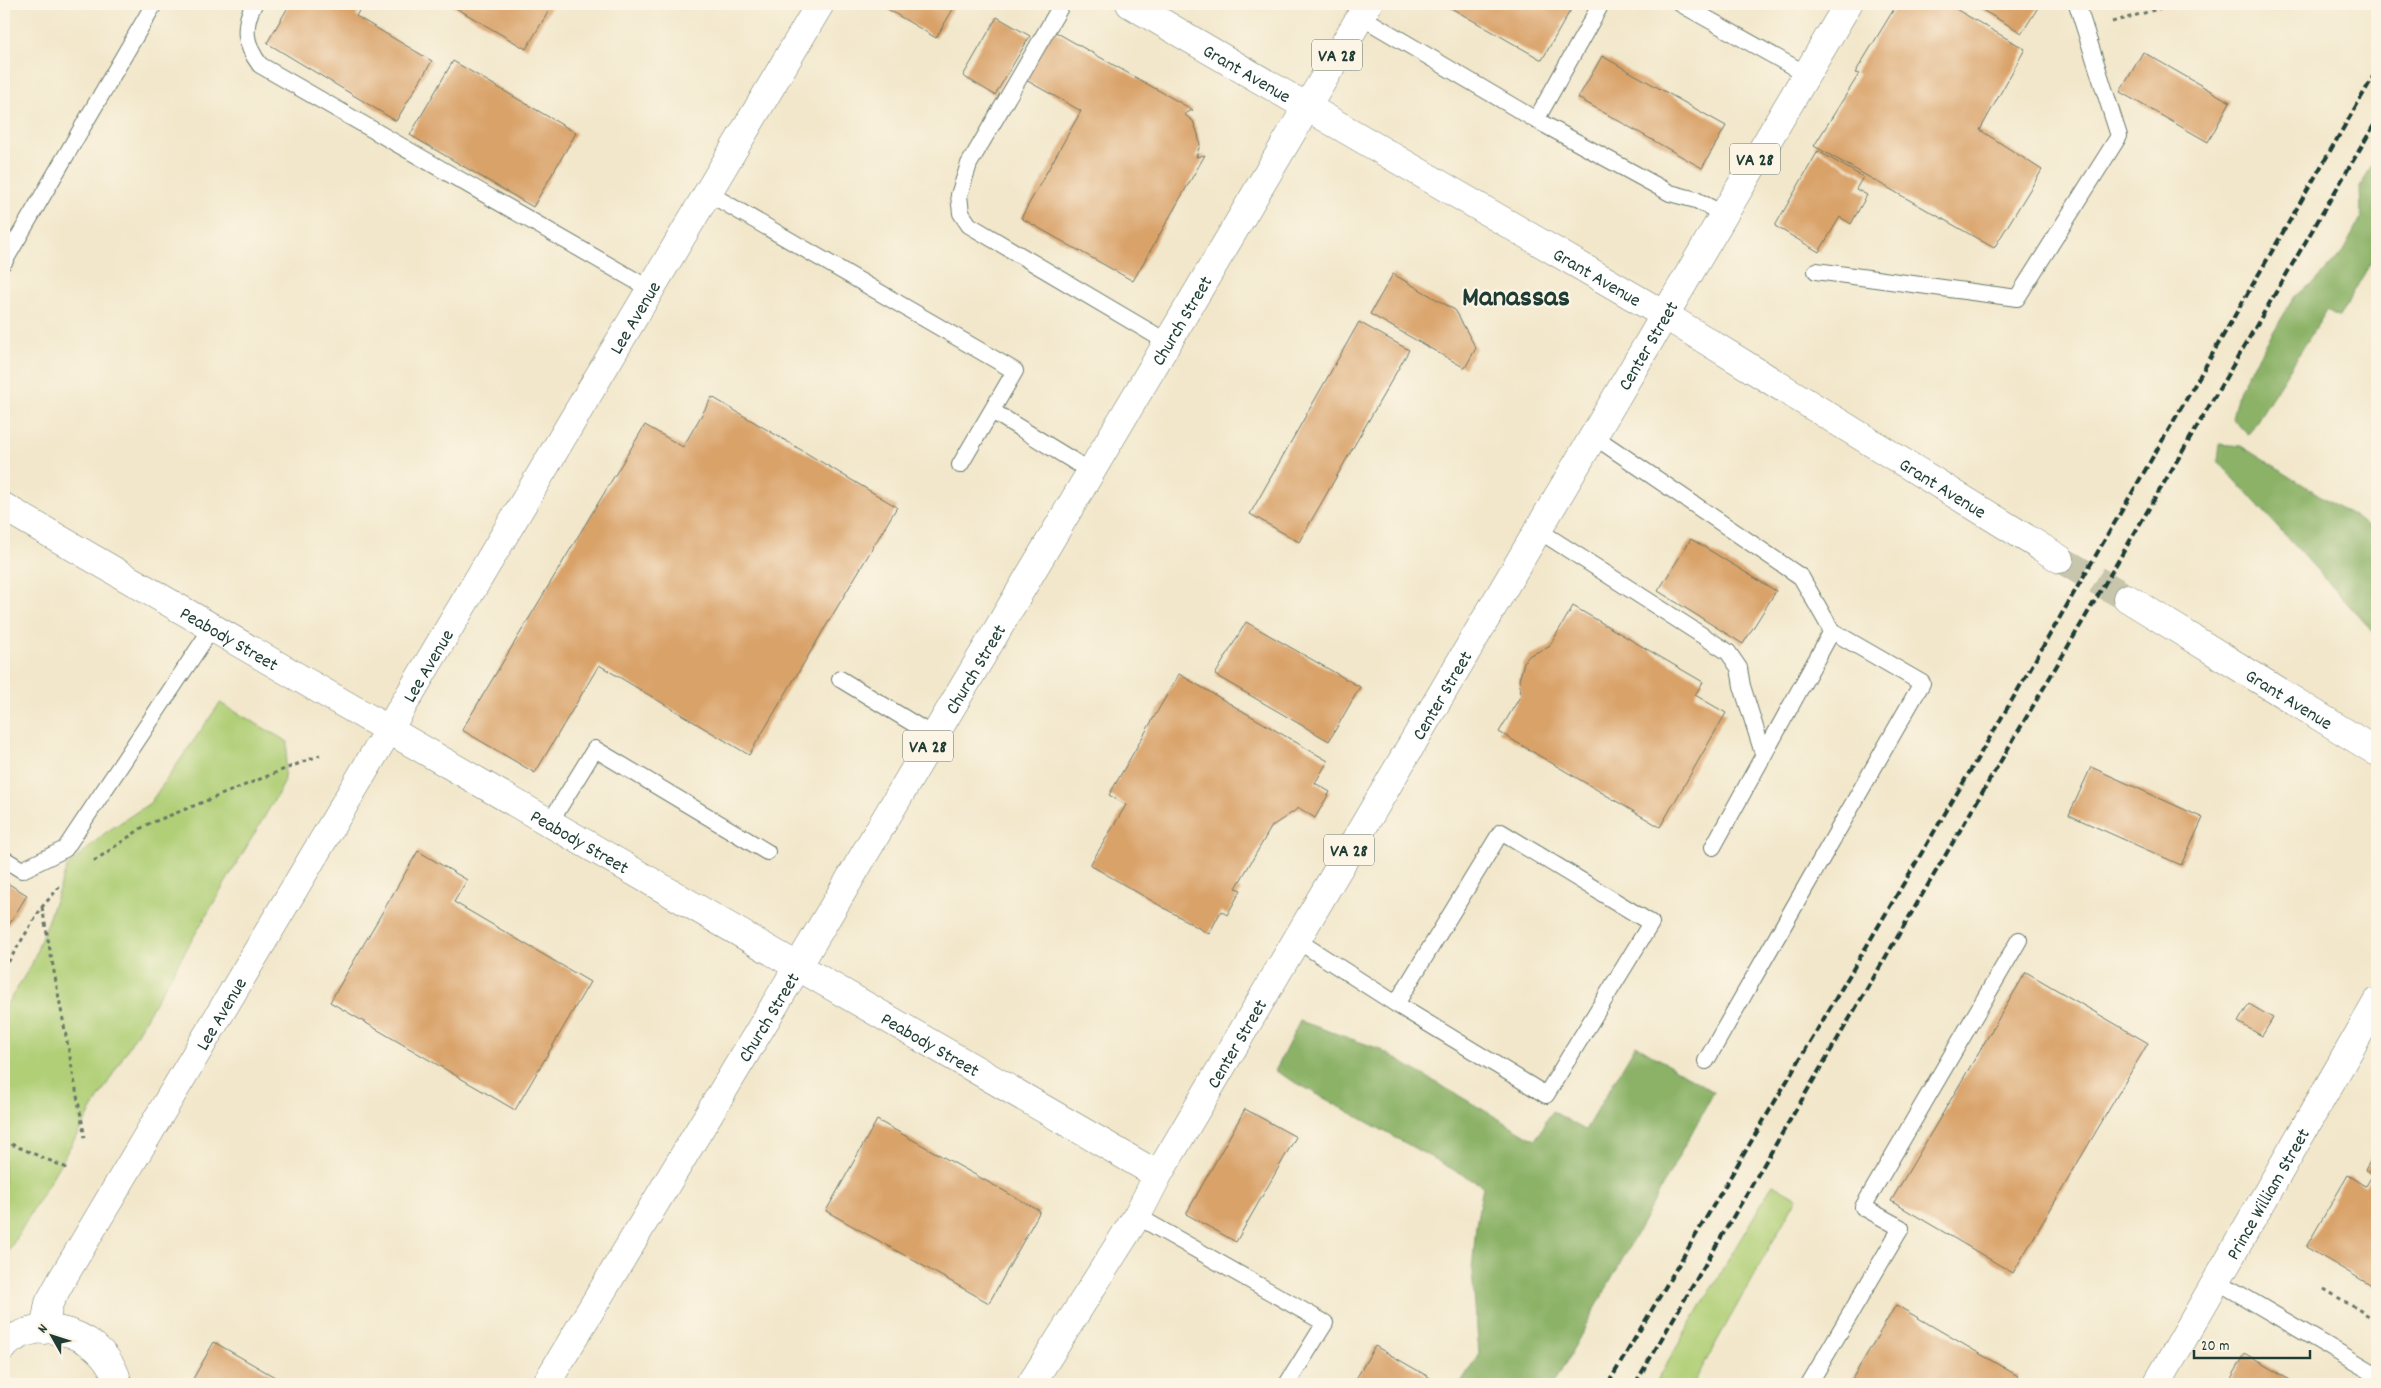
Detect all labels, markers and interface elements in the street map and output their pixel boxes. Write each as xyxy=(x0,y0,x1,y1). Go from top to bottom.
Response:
street label: Grant Avenue xyxy=(1197,39,1295,112)
road number: VA 28 xyxy=(1312,40,1362,70)
road number: VA 28 xyxy=(1730,144,1780,174)
street label: Grant Avenue xyxy=(1547,243,1645,315)
street label: Church Street xyxy=(1147,272,1221,372)
street label: Lee Avenue xyxy=(605,277,669,360)
district label: Manassas xyxy=(1462,279,1570,320)
street label: Center Street xyxy=(1613,297,1687,397)
street label: Grant Avenue xyxy=(1893,453,1990,527)
street label: Peabody Street xyxy=(174,602,282,680)
street label: Church Street xyxy=(940,620,1015,720)
street label: Lee Avenue xyxy=(398,625,462,709)
street label: Center Street xyxy=(1407,647,1481,746)
street label: Grant Avenue xyxy=(2239,664,2337,738)
road number: VA 28 xyxy=(903,730,953,761)
street label: Peabody Street xyxy=(524,804,633,883)
road number: VA 28 xyxy=(1324,834,1374,866)
street label: Church Street xyxy=(733,969,808,1068)
street label: Lee Avenue xyxy=(191,973,255,1057)
street label: Center Street xyxy=(1202,995,1276,1094)
street label: Peabody Street xyxy=(875,1007,983,1086)
street label: Prince William Street xyxy=(2221,1124,2318,1266)
north arrow xyxy=(28,1310,78,1360)
text: N xyxy=(34,1320,53,1338)
scale bar xyxy=(2194,1328,2310,1360)
text: 20 m xyxy=(2201,1336,2229,1358)

